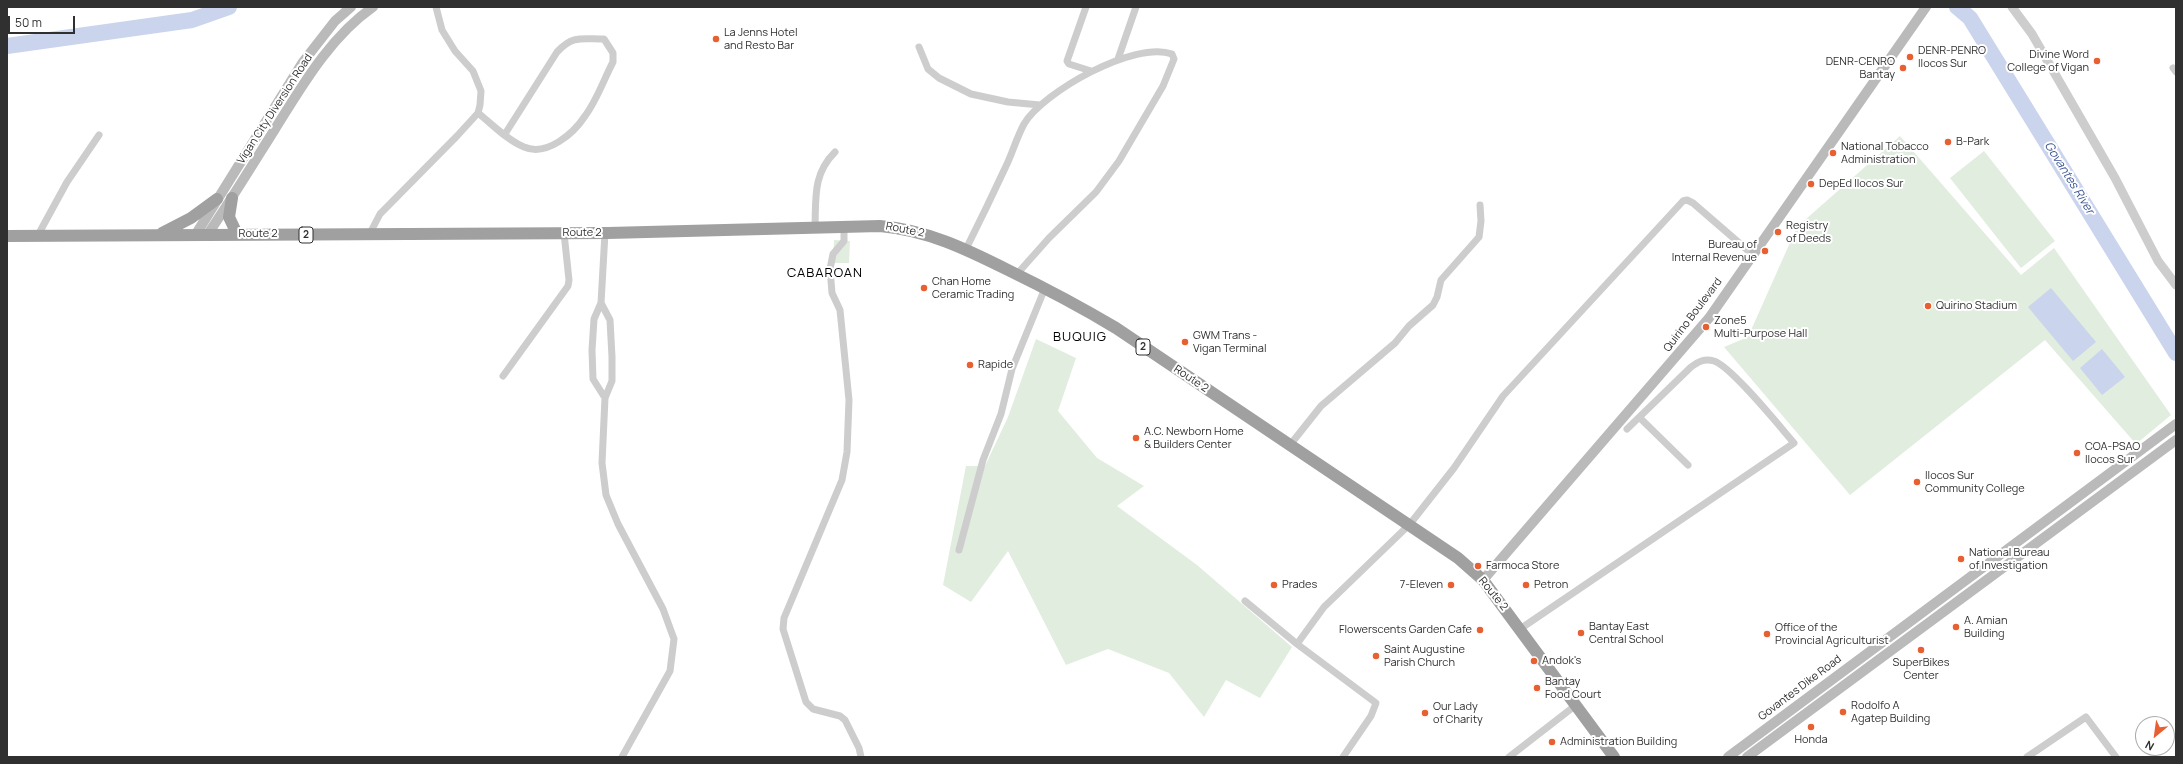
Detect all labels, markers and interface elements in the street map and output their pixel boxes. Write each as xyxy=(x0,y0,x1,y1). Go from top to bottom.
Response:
scale bar xyxy=(10,8,77,34)
text: 50 m xyxy=(15,14,42,31)
place label: La Jenns Hotel and Resto Bar xyxy=(724,26,798,52)
marker: La Jenns Hotel and Resto Bar xyxy=(711,34,721,44)
place label: DENR-PENRO Ilocos Sur xyxy=(1918,44,1986,70)
place label: Divine Word College of Vigan xyxy=(2007,48,2089,74)
street label: Vigan City Diversion Road xyxy=(235,52,315,166)
marker: DENR-PENRO Ilocos Sur xyxy=(1905,52,1915,62)
place label: DENR-CENRO Bantay xyxy=(1826,55,1895,81)
marker: Divine Word College of Vigan xyxy=(2092,56,2102,66)
marker: DENR-CENRO Bantay xyxy=(1898,63,1908,73)
place label: B-Park xyxy=(1956,135,1989,149)
marker: B-Park xyxy=(1943,137,1953,147)
water label: Govantes River xyxy=(2041,139,2097,217)
place label: National Tobacco Administration xyxy=(1841,140,1929,166)
marker: National Tobacco Administration xyxy=(1828,148,1838,158)
place label: DepEd Ilocos Sur xyxy=(1819,177,1903,191)
marker: DepEd Ilocos Sur xyxy=(1806,179,1816,189)
place label: Registry of Deeds xyxy=(1786,219,1831,245)
street label: Route 2 xyxy=(885,220,925,240)
street label: Route 2 xyxy=(562,226,602,240)
street label: Route 2 xyxy=(238,227,278,241)
road number: 2 xyxy=(299,227,313,243)
marker: Registry of Deeds xyxy=(1773,227,1783,237)
place label: Bureau of Internal Revenue xyxy=(1672,238,1757,264)
marker: Bureau of Internal Revenue xyxy=(1760,246,1770,256)
district label: CABAROAN xyxy=(787,265,863,281)
place label: Chan Home Ceramic Trading xyxy=(932,275,1014,301)
street label: Quirino Boulevard xyxy=(1661,275,1725,355)
marker: Chan Home Ceramic Trading xyxy=(919,283,929,293)
place label: Quirino Stadium xyxy=(1936,299,2017,313)
marker: Quirino Stadium xyxy=(1923,301,1933,311)
place label: Zone5 Multi-Purpose Hall xyxy=(1714,314,1807,340)
marker: Zone5 Multi-Purpose Hall xyxy=(1701,322,1711,332)
district label: BUQUIG xyxy=(1053,329,1107,345)
place label: GWM Trans - Vigan Terminal xyxy=(1193,329,1267,355)
marker: GWM Trans - Vigan Terminal xyxy=(1180,337,1190,347)
road number: 2 xyxy=(1136,339,1150,355)
place label: Rapide xyxy=(978,358,1013,372)
marker: Rapide xyxy=(965,360,975,370)
street label: Route 2 xyxy=(1171,363,1211,395)
place label: A.C. Newborn Home & Builders Center xyxy=(1144,425,1244,451)
marker: A.C. Newborn Home & Builders Center xyxy=(1131,433,1141,443)
place label: COA-PSAO Ilocos Sur xyxy=(2085,440,2140,466)
marker: COA-PSAO Ilocos Sur xyxy=(2072,448,2082,458)
place label: Ilocos Sur Community College xyxy=(1925,469,2025,495)
marker: Ilocos Sur Community College xyxy=(1912,477,1922,487)
place label: National Bureau of Investigation xyxy=(1969,546,2050,572)
marker: National Bureau of Investigation xyxy=(1956,554,1966,564)
place label: Farmoca Store xyxy=(1486,559,1559,573)
marker: Farmoca Store xyxy=(1473,561,1483,571)
street label: Route 2 xyxy=(1476,575,1510,613)
place label: Prades xyxy=(1282,578,1317,592)
place label: 7-Eleven xyxy=(1400,578,1443,592)
place label: Petron xyxy=(1534,578,1568,592)
marker: Prades xyxy=(1269,580,1279,590)
marker: 7-Eleven xyxy=(1446,580,1456,590)
marker: Petron xyxy=(1521,580,1531,590)
place label: A. Amian Building xyxy=(1964,614,2007,640)
place label: Bantay East Central School xyxy=(1589,620,1664,646)
place label: Office of the Provincial Agriculturist xyxy=(1775,621,1889,647)
marker: A. Amian Building xyxy=(1951,622,1961,632)
place label: Flowerscents Garden Cafe xyxy=(1339,623,1472,637)
marker: Flowerscents Garden Cafe xyxy=(1475,625,1485,635)
marker: Bantay East Central School xyxy=(1576,628,1586,638)
marker: Office of the Provincial Agriculturist xyxy=(1762,629,1772,639)
place label: Saint Augustine Parish Church xyxy=(1384,643,1465,669)
marker: SuperBikes Center xyxy=(1916,645,1926,655)
marker: Saint Augustine Parish Church xyxy=(1371,651,1381,661)
street label: Govantes Dike Road xyxy=(1756,652,1844,724)
place label: Andok's xyxy=(1542,654,1581,668)
marker: Andok's xyxy=(1529,656,1539,666)
place label: SuperBikes Center xyxy=(1892,656,1950,682)
place label: Bantay Food Court xyxy=(1545,675,1601,701)
marker: Bantay Food Court xyxy=(1532,683,1542,693)
place label: Rodolfo A Agatep Building xyxy=(1851,699,1930,725)
place label: Our Lady of Charity xyxy=(1433,700,1483,726)
marker: Rodolfo A Agatep Building xyxy=(1838,707,1848,717)
marker: Our Lady of Charity xyxy=(1420,708,1430,718)
north arrow xyxy=(2135,716,2175,756)
marker: Honda xyxy=(1806,722,1816,732)
place label: Honda xyxy=(1794,733,1828,747)
place label: Administration Building xyxy=(1560,735,1677,749)
marker: Administration Building xyxy=(1547,737,1557,747)
text: N xyxy=(2142,738,2157,755)

